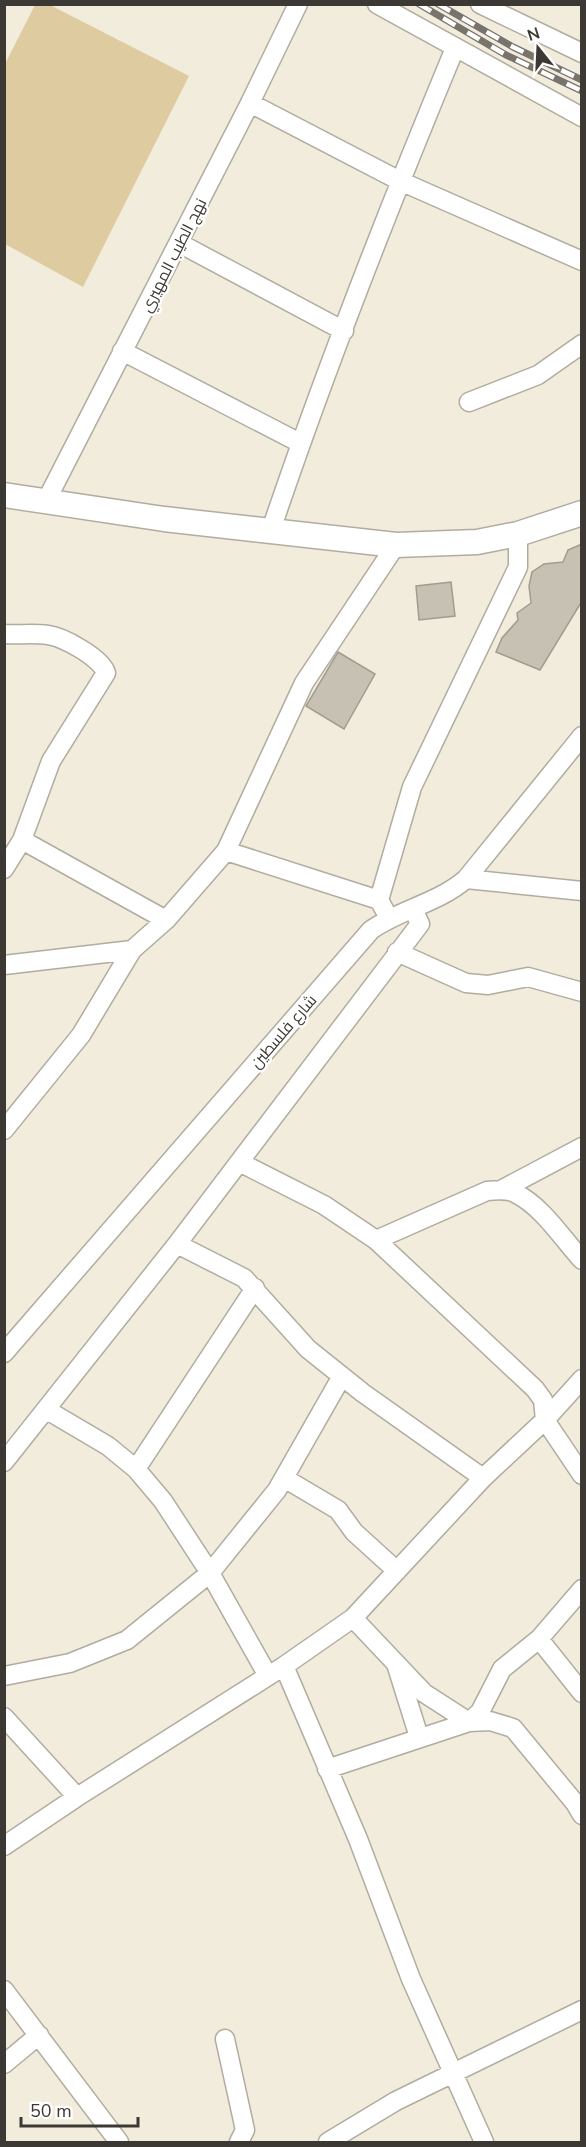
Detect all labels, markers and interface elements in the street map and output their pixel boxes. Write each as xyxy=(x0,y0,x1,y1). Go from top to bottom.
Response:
north arrow xyxy=(508,18,568,78)
text: N xyxy=(525,22,543,47)
street label: نهج الطيب المهيري xyxy=(136,195,214,317)
street label: شارع فلسطين xyxy=(245,990,322,1073)
scale bar xyxy=(21,2090,138,2128)
text: 50 m xyxy=(30,2099,72,2123)

